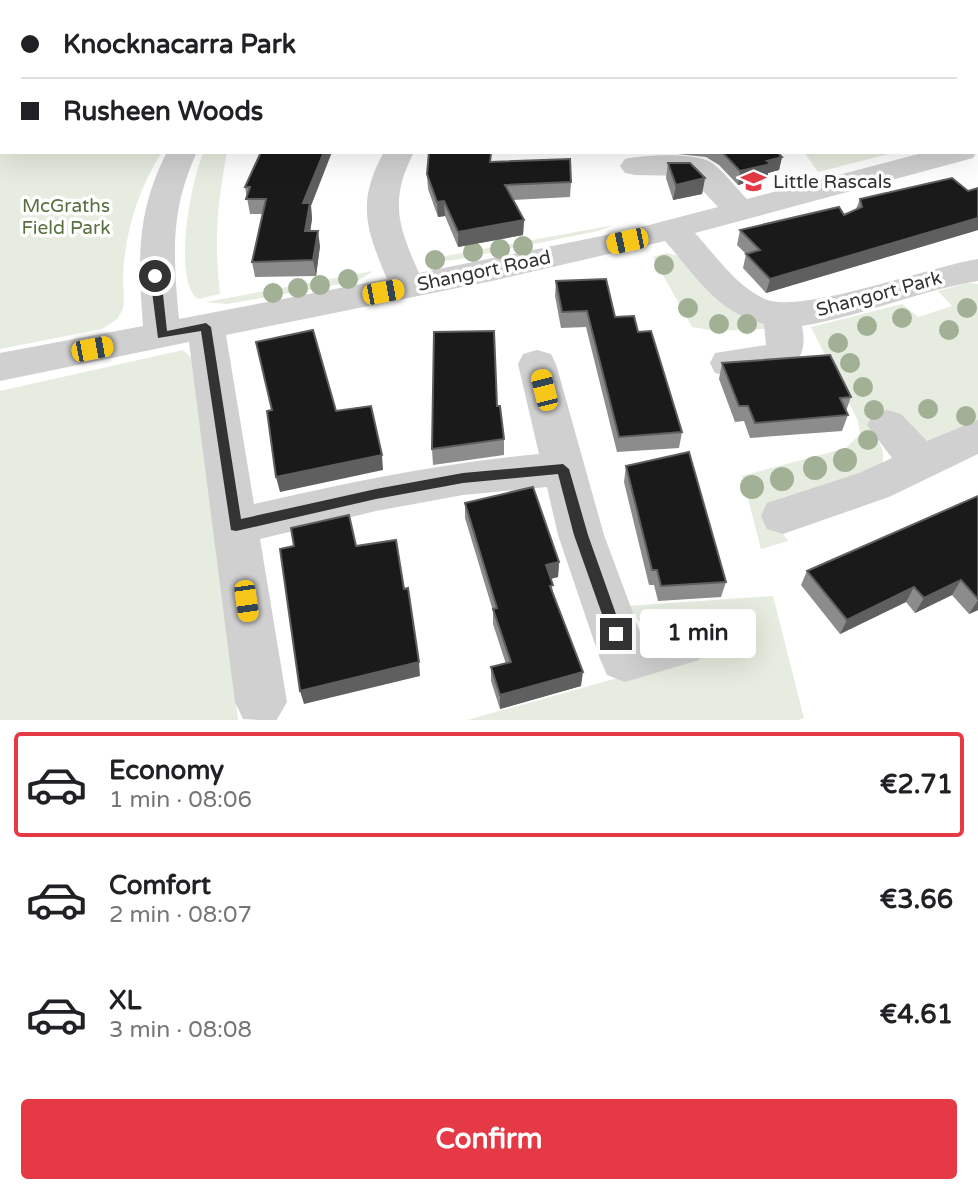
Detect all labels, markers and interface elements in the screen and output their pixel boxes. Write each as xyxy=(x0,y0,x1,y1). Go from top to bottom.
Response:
text: Knocknacarra Park xyxy=(63,29,296,60)
text: Rusheen Woods xyxy=(63,96,263,127)
school or university icon: Little Rascals xyxy=(739,168,767,196)
place label: Little Rascals xyxy=(773,171,892,193)
park label: McGraths Field Park xyxy=(21,195,111,239)
car xyxy=(605,226,650,256)
street label: Shangort Road xyxy=(415,246,553,296)
route start xyxy=(139,260,171,292)
street label: Shangort Park xyxy=(814,267,944,321)
car xyxy=(361,278,406,306)
car xyxy=(70,335,115,363)
car xyxy=(529,367,560,413)
car xyxy=(233,579,260,623)
callout: 1 min xyxy=(640,610,756,658)
route end xyxy=(600,618,632,650)
text: 1 min xyxy=(667,619,729,647)
icon: car xyxy=(25,753,88,816)
text: Economy xyxy=(109,755,224,786)
text: €2.71 xyxy=(880,769,953,800)
text: 1 min · 08:06 xyxy=(109,786,252,814)
icon: car xyxy=(25,868,88,931)
text: Comfort xyxy=(109,870,211,901)
text: €3.66 xyxy=(880,884,953,915)
text: 2 min · 08:07 xyxy=(109,901,252,929)
icon: car xyxy=(25,983,88,1046)
text: XL xyxy=(109,985,141,1016)
text: €4.61 xyxy=(880,999,953,1030)
text: 3 min · 08:08 xyxy=(109,1016,252,1044)
button: Confirm xyxy=(21,1099,957,1179)

